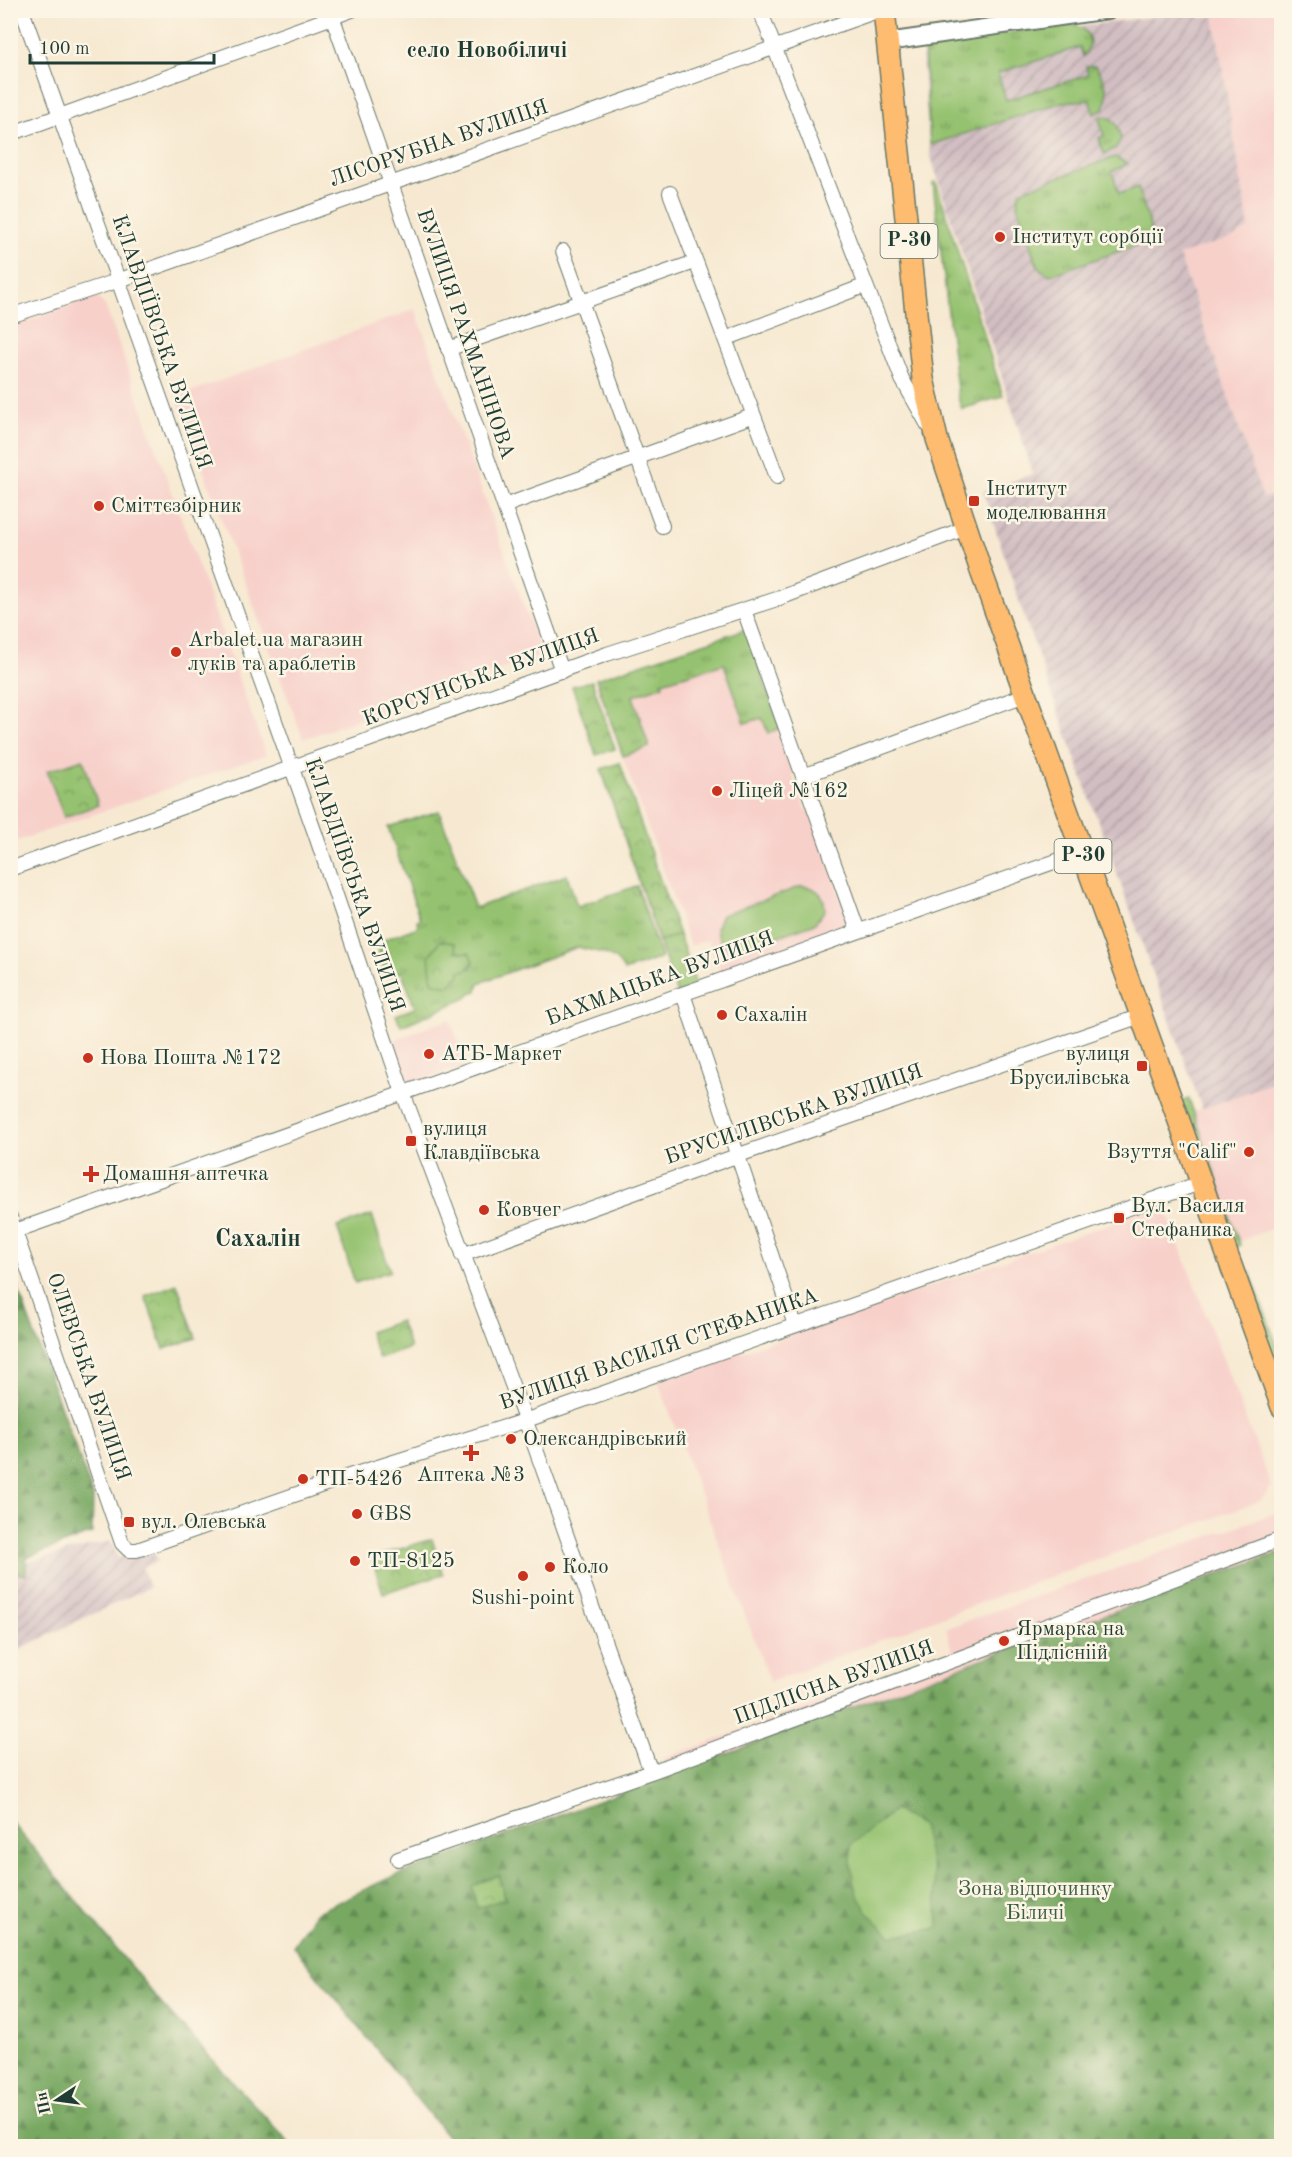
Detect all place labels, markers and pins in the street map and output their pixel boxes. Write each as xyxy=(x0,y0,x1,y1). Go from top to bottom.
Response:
place label: Інститут сорбції xyxy=(1012,227,1163,248)
marker: Інститут сорбції xyxy=(993,230,1007,244)
place label: Інститут моделювання xyxy=(986,479,1107,524)
marker: Інститут моделювання xyxy=(967,494,981,508)
place label: Сміттєзбірник xyxy=(111,496,242,517)
marker: Сміттєзбірник xyxy=(92,499,106,513)
place label: Arbalet.ua магазин луків та араблетів xyxy=(188,630,363,675)
marker: Arbalet.ua магазин луків та араблетів xyxy=(169,645,183,659)
place label: Ліцей №162 xyxy=(729,781,848,802)
marker: Ліцей №162 xyxy=(710,784,724,798)
place label: Сахалін xyxy=(734,1005,808,1026)
marker: Сахалін xyxy=(715,1008,729,1022)
place label: АТБ-Маркет xyxy=(441,1044,562,1065)
place label: вулиця Брусилівська xyxy=(1009,1044,1130,1089)
marker: АТБ-Маркет xyxy=(422,1047,436,1061)
place label: Нова Пошта №172 xyxy=(100,1048,281,1069)
marker: Нова Пошта №172 xyxy=(81,1051,95,1065)
marker: вулиця Брусилівська xyxy=(1135,1059,1149,1073)
place label: вулиця Клавдіївська xyxy=(423,1119,540,1164)
marker: вулиця Клавдіївська xyxy=(404,1134,418,1148)
place label: Взуття "Calif" xyxy=(1106,1142,1237,1163)
marker: Взуття "Calif" xyxy=(1242,1145,1256,1159)
place label: Домашня аптечка xyxy=(103,1164,269,1185)
marker: Домашня аптечка xyxy=(84,1167,98,1181)
place label: Вул. Василя Стефаника xyxy=(1131,1196,1245,1241)
place label: Ковчег xyxy=(496,1200,561,1221)
marker: Ковчег xyxy=(477,1203,491,1217)
marker: Вул. Василя Стефаника xyxy=(1112,1211,1126,1225)
place label: Олександрівський xyxy=(523,1429,687,1450)
marker: Олександрівський xyxy=(504,1432,518,1446)
marker: Аптека №3 xyxy=(464,1446,478,1460)
place label: Аптека №3 xyxy=(417,1465,525,1486)
place label: ТП-5426 xyxy=(315,1469,403,1490)
marker: ТП-5426 xyxy=(296,1472,310,1486)
place label: GBS xyxy=(369,1504,412,1525)
marker: GBS xyxy=(350,1507,364,1521)
place label: вул. Олевська xyxy=(141,1512,266,1533)
marker: вул. Олевська xyxy=(122,1515,136,1529)
place label: ТП-8125 xyxy=(367,1551,455,1572)
marker: ТП-8125 xyxy=(348,1554,362,1568)
place label: Коло xyxy=(562,1557,609,1578)
marker: Коло xyxy=(543,1560,557,1574)
marker: Sushi-point xyxy=(516,1569,530,1583)
place label: Sushi-point xyxy=(471,1588,575,1609)
place label: Ярмарка на Підлісніій xyxy=(1016,1619,1125,1664)
marker: Ярмарка на Підлісніій xyxy=(997,1634,1011,1648)

